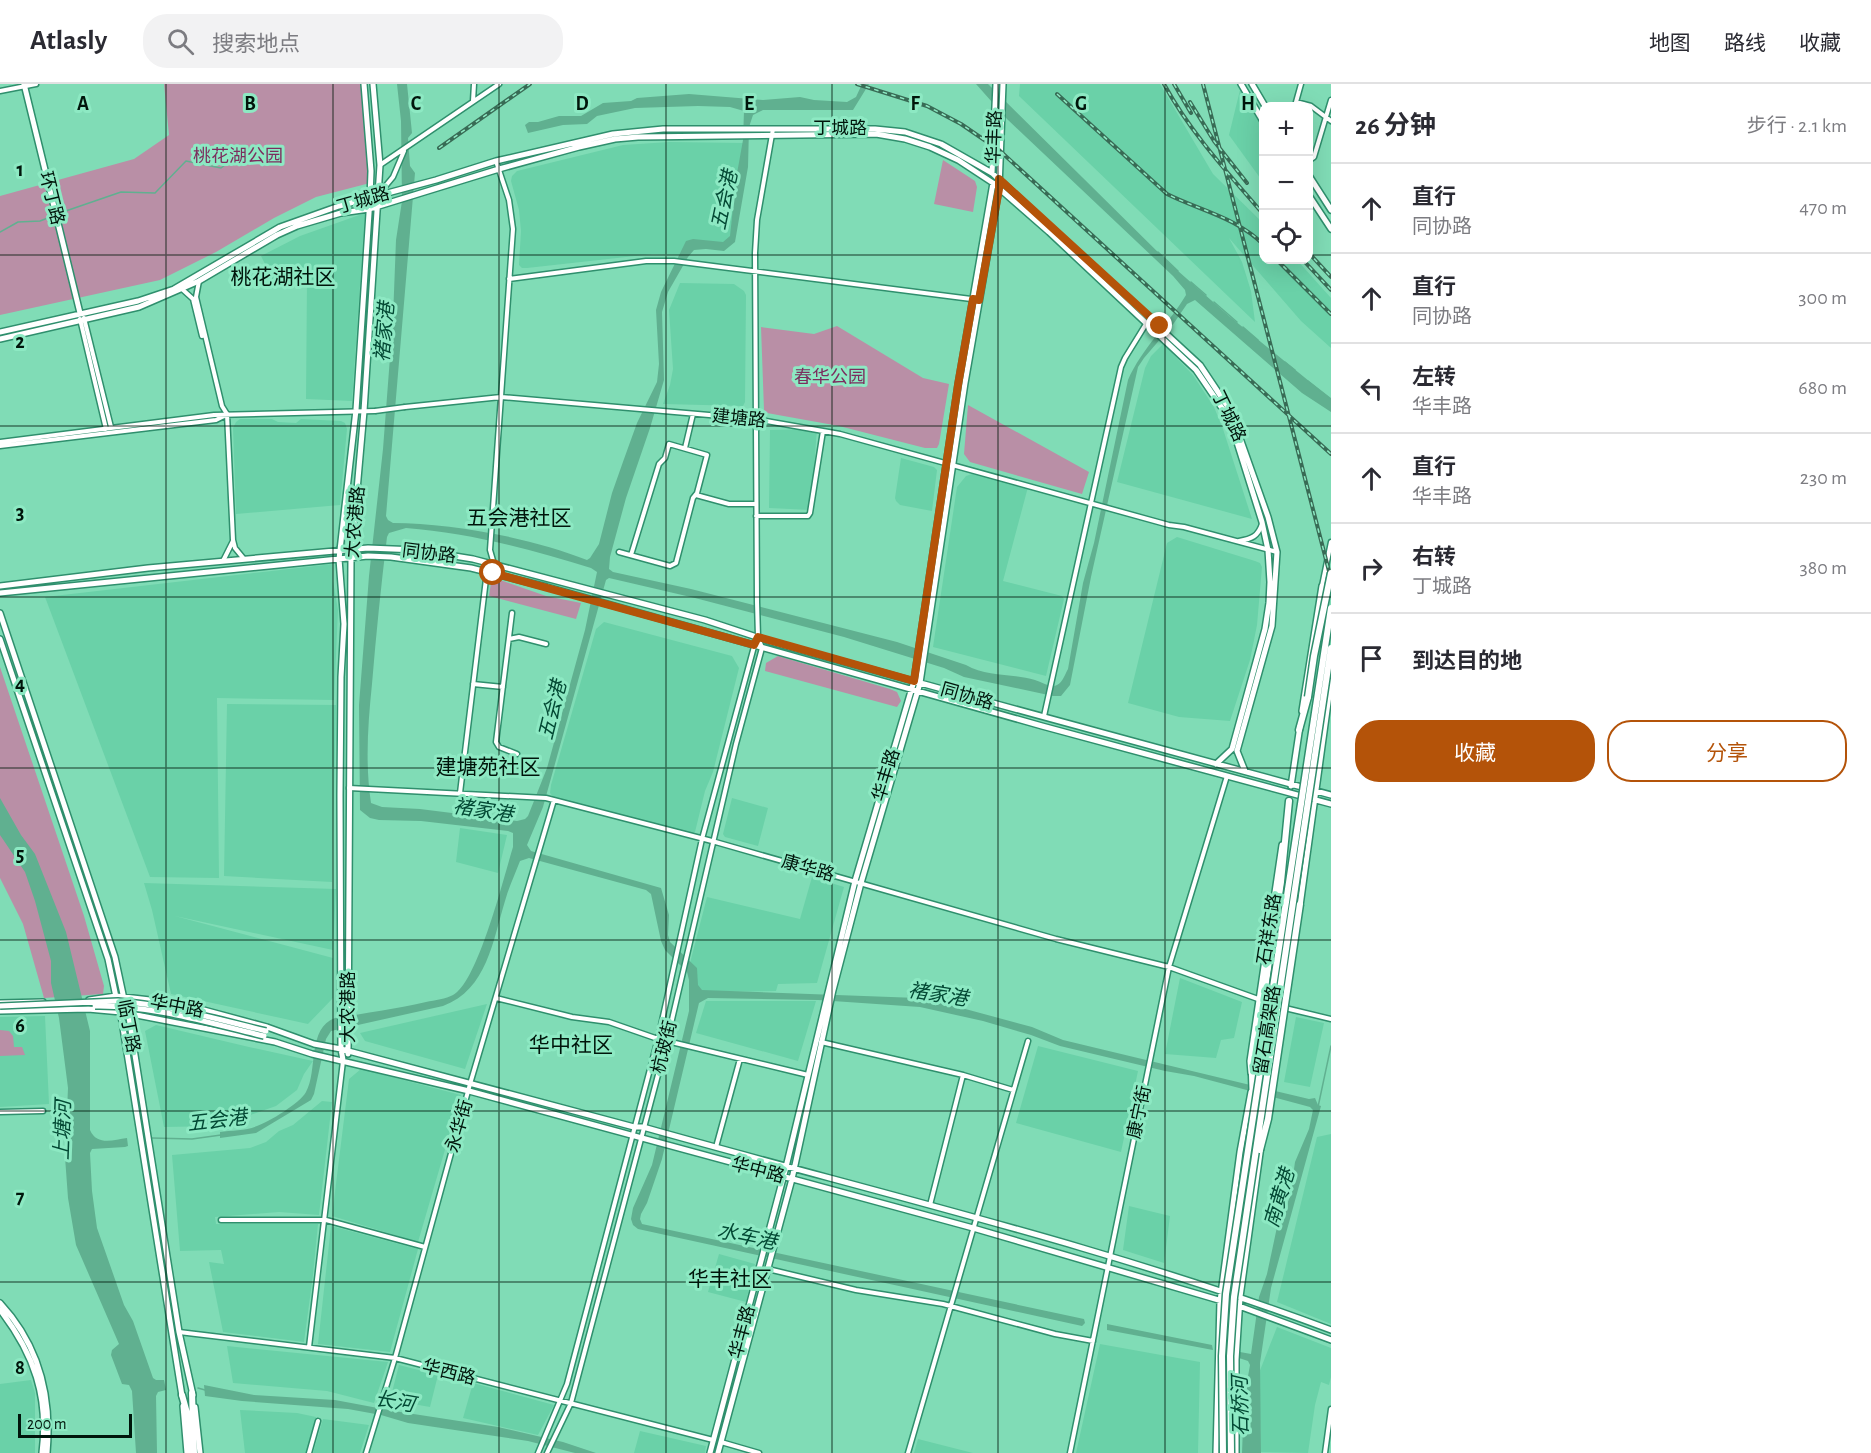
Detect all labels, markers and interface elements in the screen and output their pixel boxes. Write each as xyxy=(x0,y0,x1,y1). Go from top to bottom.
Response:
search box xyxy=(143,14,563,68)
icon: search xyxy=(164,25,197,58)
text: Atlasly xyxy=(30,27,107,55)
text: 搜索地点 xyxy=(212,33,300,55)
text: 地图 xyxy=(1649,33,1691,54)
text: 路线 xyxy=(1724,33,1766,54)
text: 收藏 xyxy=(1799,33,1841,54)
text: A xyxy=(77,94,89,114)
text: B xyxy=(244,94,256,114)
text: C xyxy=(411,94,422,114)
text: D xyxy=(575,94,589,114)
text: E xyxy=(744,94,754,114)
text: F xyxy=(910,94,920,114)
text: G xyxy=(1075,94,1087,114)
text: H xyxy=(1241,94,1255,114)
map controls xyxy=(1259,102,1313,264)
button: + xyxy=(1259,102,1313,156)
street label: 华丰路 xyxy=(983,110,1005,164)
text: 26 分钟 xyxy=(1355,113,1436,139)
text: 步行 · 2.1 km xyxy=(1747,116,1847,136)
street label: 丁城路 xyxy=(813,118,867,138)
park label: 桃花湖公园 xyxy=(193,146,283,166)
button: − xyxy=(1259,156,1313,210)
text: 1 xyxy=(16,160,24,180)
water label: 五会港 xyxy=(708,166,742,232)
street label: 环丁路 xyxy=(36,169,68,227)
street label: 丁城路 xyxy=(334,183,392,217)
text: 直行 xyxy=(1412,186,1456,208)
icon: ahead xyxy=(1355,192,1388,225)
text: 470 m xyxy=(1799,198,1847,218)
button: locate xyxy=(1259,210,1313,264)
text: 同协路 xyxy=(1412,217,1472,237)
district label: 桃花湖社区 xyxy=(231,266,336,288)
text: 直行 xyxy=(1412,276,1456,298)
icon: ahead xyxy=(1355,282,1388,315)
text: 300 m xyxy=(1798,288,1847,308)
water label: 褚家港 xyxy=(371,298,398,363)
text: 同协路 xyxy=(1412,307,1472,327)
route end xyxy=(1146,312,1172,338)
text: 2 xyxy=(15,332,25,352)
text: 左转 xyxy=(1412,366,1456,388)
park label: 春华公园 xyxy=(794,367,866,387)
icon: left xyxy=(1355,372,1388,405)
text: 680 m xyxy=(1798,378,1847,398)
street label: 丁城路 xyxy=(1208,387,1250,445)
text: 华丰路 xyxy=(1412,397,1472,417)
street label: 建塘路 xyxy=(711,405,767,431)
text: 直行 xyxy=(1412,456,1456,478)
icon: ahead xyxy=(1355,462,1388,495)
text: 230 m xyxy=(1800,468,1847,488)
street label: 大农港路 xyxy=(342,485,368,559)
text: 华丰路 xyxy=(1412,487,1472,507)
text: 3 xyxy=(16,503,24,523)
district label: 五会港社区 xyxy=(467,507,572,529)
street label: 同协路 xyxy=(401,540,457,566)
text: 右转 xyxy=(1412,546,1456,568)
icon: right xyxy=(1355,552,1388,585)
text: 380 m xyxy=(1799,558,1847,578)
route start xyxy=(479,559,505,585)
text: 丁城路 xyxy=(1412,577,1472,597)
icon: arrive xyxy=(1355,642,1388,675)
text: 到达目的地 xyxy=(1412,650,1522,672)
text: 4 xyxy=(15,674,25,694)
water label: 五会港 xyxy=(535,676,571,742)
street label: 同协路 xyxy=(938,679,996,713)
button: 收藏 xyxy=(1355,720,1595,782)
button: 分享 xyxy=(1607,720,1847,782)
street label: 华丰路 xyxy=(869,746,903,804)
district label: 建塘苑社区 xyxy=(436,756,541,778)
water label: 褚家港 xyxy=(452,795,517,826)
text: 5 xyxy=(16,845,24,865)
street label: 康华路 xyxy=(779,851,837,885)
street label: 石祥东路 xyxy=(1253,892,1285,966)
street label: 大农港路 xyxy=(338,971,358,1043)
water label: 褚家港 xyxy=(907,979,972,1010)
street label: 留石高架路 xyxy=(1250,984,1284,1076)
street label: 华中路 xyxy=(149,991,205,1021)
street label: 临丁路 xyxy=(114,998,144,1054)
text: 6 xyxy=(15,1016,25,1036)
street label: 杭玻街 xyxy=(648,1018,680,1076)
district label: 华中社区 xyxy=(529,1034,613,1056)
street label: 康宁街 xyxy=(1124,1084,1154,1140)
water label: 上塘河 xyxy=(51,1096,74,1160)
street label: 永华街 xyxy=(442,1097,476,1155)
water label: 五会港 xyxy=(186,1106,251,1135)
street label: 华中路 xyxy=(729,1153,787,1187)
water label: 南黄港 xyxy=(1261,1164,1299,1230)
text: 7 xyxy=(16,1187,25,1207)
water label: 水车港 xyxy=(715,1220,781,1254)
district label: 华丰社区 xyxy=(688,1268,772,1290)
street label: 华丰路 xyxy=(725,1303,759,1361)
street label: 华西路 xyxy=(420,1356,478,1388)
text: 8 xyxy=(15,1358,25,1378)
water label: 石桥河 xyxy=(1229,1372,1252,1436)
water label: 长河 xyxy=(373,1388,420,1416)
scale bar xyxy=(18,1411,132,1438)
text: 200 m xyxy=(27,1416,67,1432)

